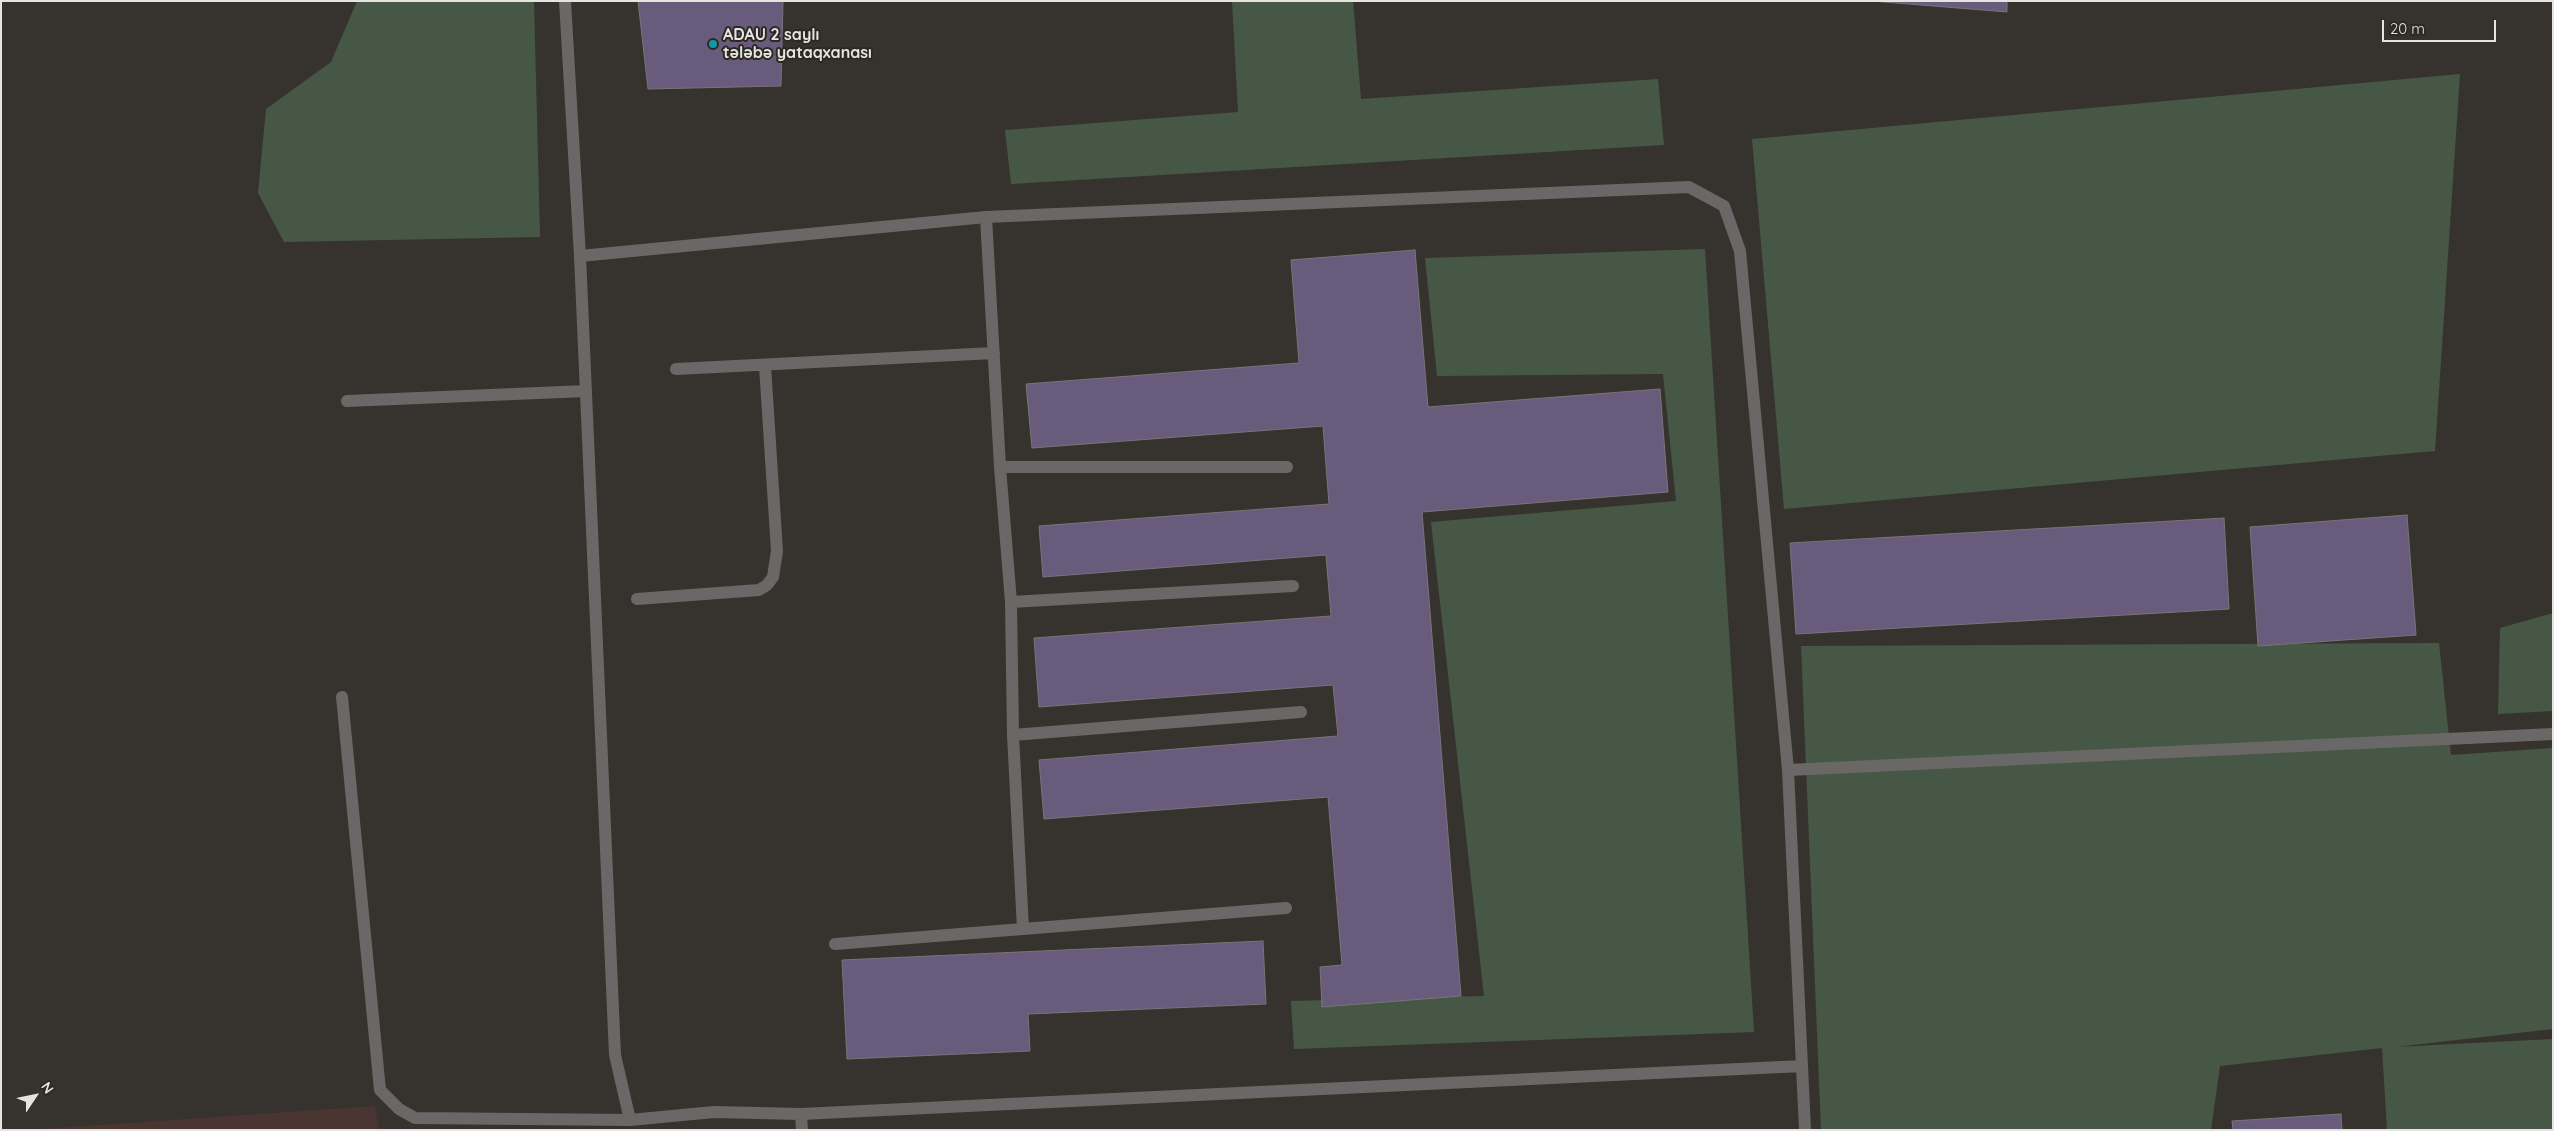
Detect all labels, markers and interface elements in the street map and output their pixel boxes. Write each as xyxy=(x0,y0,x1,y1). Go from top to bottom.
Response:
scale bar xyxy=(2384,10,2498,42)
text: 20 m xyxy=(2390,19,2425,38)
place label: ADAU 2 saylı tələbə yataqxanası xyxy=(723,25,872,63)
marker: ADAU 2 saylı tələbə yataqxanası xyxy=(707,38,719,50)
north arrow xyxy=(10,1071,60,1121)
text: N xyxy=(37,1078,58,1097)

